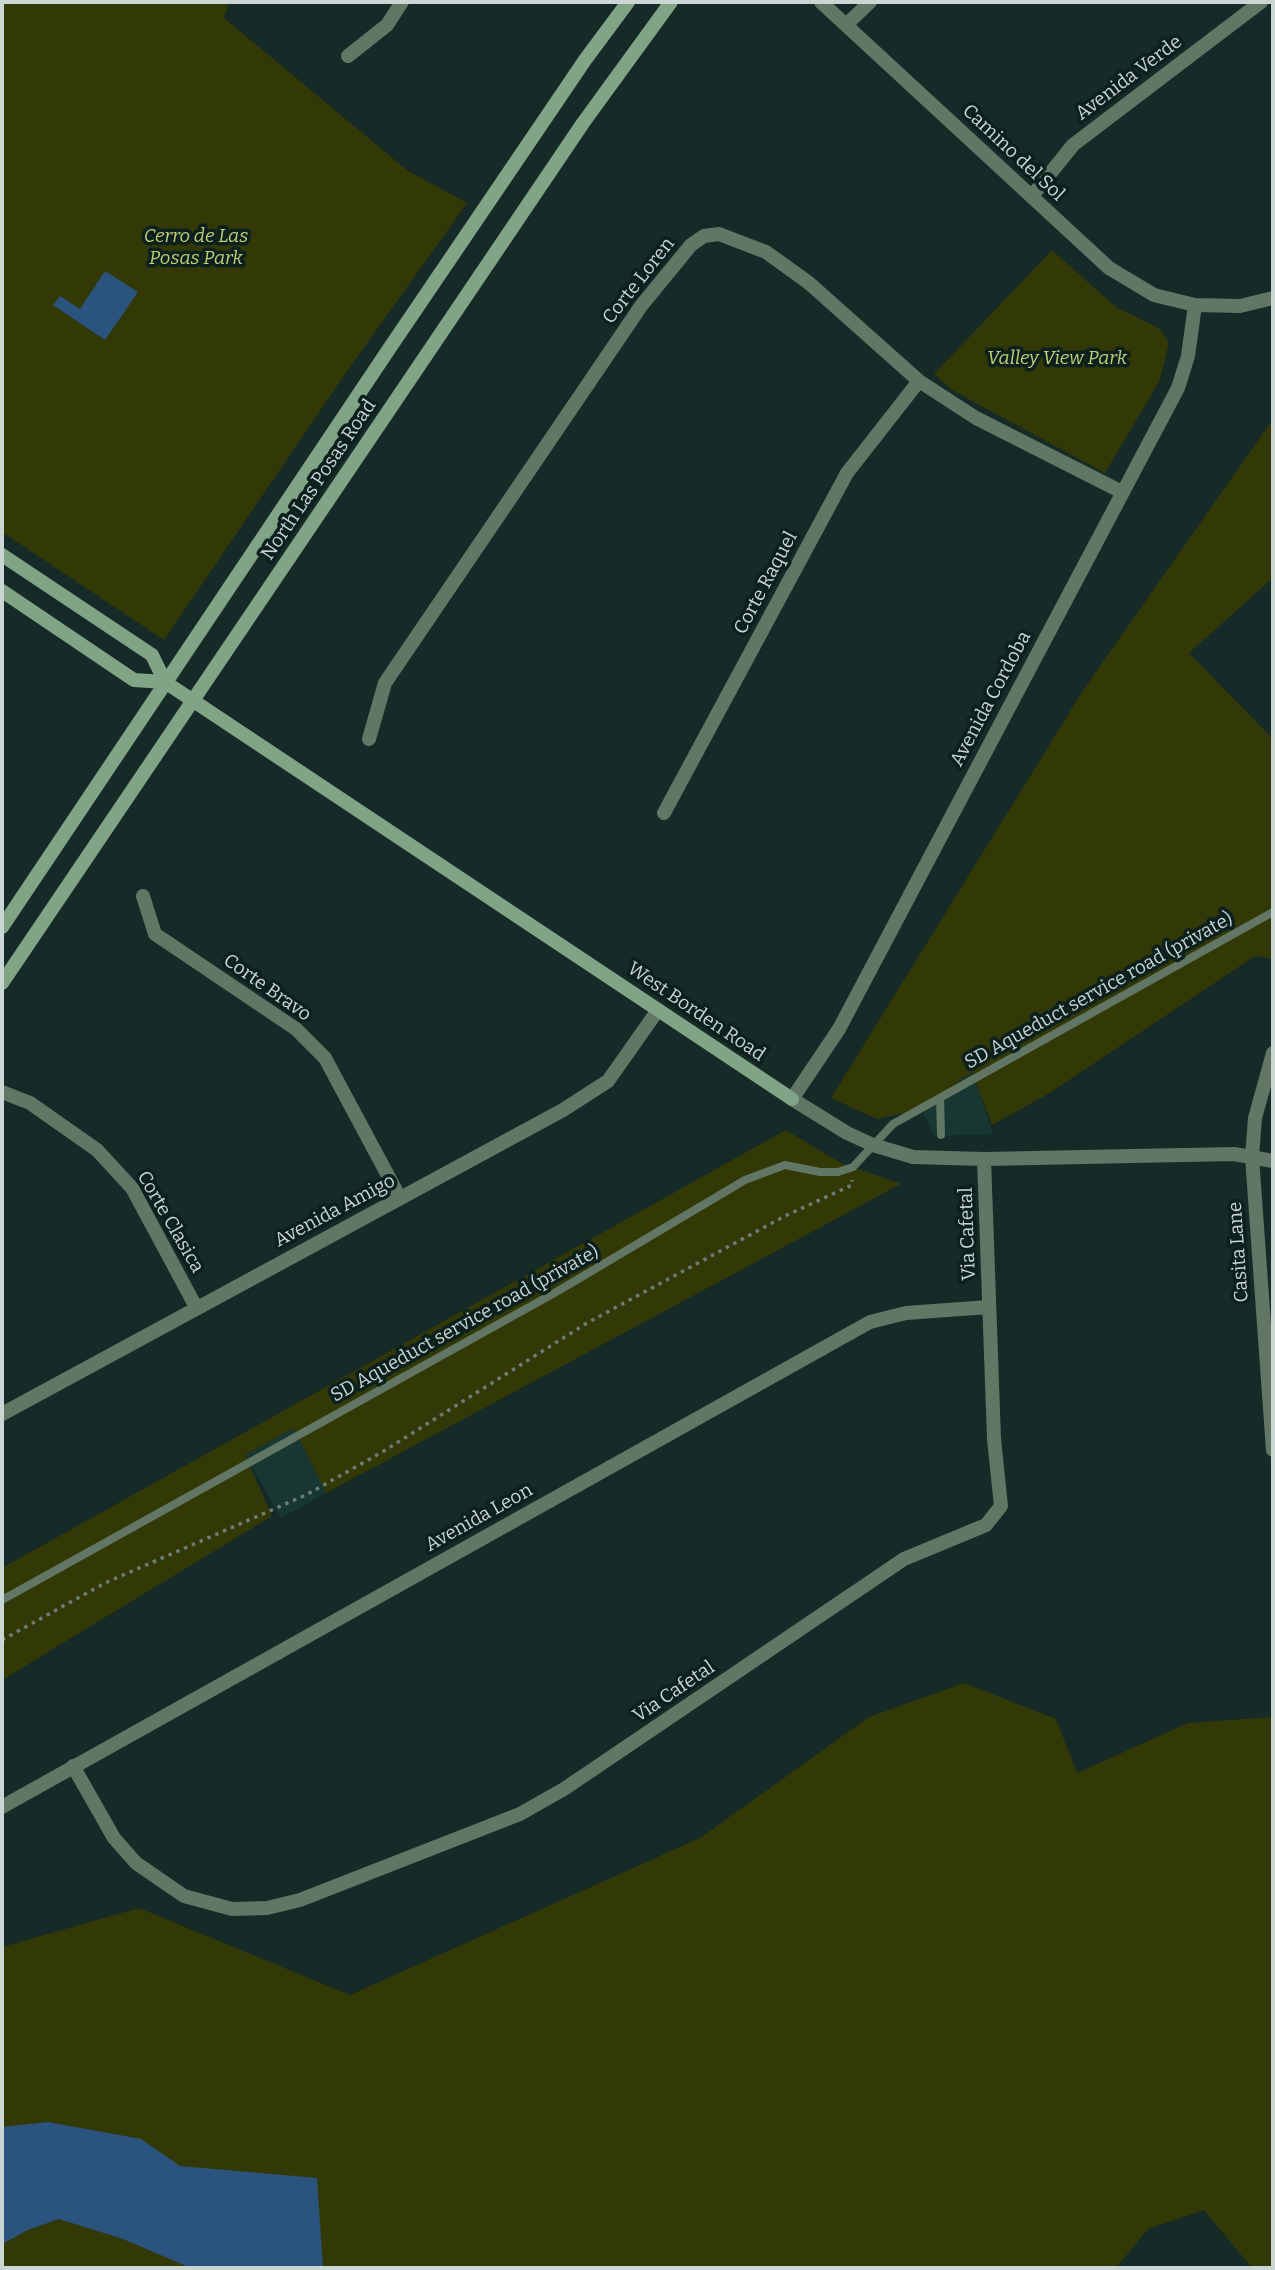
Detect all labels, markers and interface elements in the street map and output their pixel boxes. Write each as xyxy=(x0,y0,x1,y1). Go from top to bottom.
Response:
street label: Avenida Verde xyxy=(1071,31,1187,125)
street label: Camino del Sol xyxy=(957,100,1069,206)
park label: Cerro de Las Posas Park xyxy=(144,226,248,270)
street label: Corte Loren xyxy=(598,233,680,329)
park label: Valley View Park xyxy=(987,348,1127,370)
street label: North Las Posas Road xyxy=(257,395,381,565)
street label: Corte Raquel xyxy=(729,528,803,638)
street label: Avenida Cordoba xyxy=(946,628,1036,770)
street label: SD Aqueduct service road (private) xyxy=(961,908,1237,1074)
street label: Corte Bravo xyxy=(219,949,315,1027)
street label: West Borden Road xyxy=(623,957,769,1067)
street label: Corte Clasica xyxy=(132,1167,208,1277)
street label: Avenida Amigo xyxy=(271,1170,399,1252)
street label: Via Cafetal xyxy=(955,1187,981,1281)
street label: Casita Lane xyxy=(1224,1201,1254,1303)
street label: SD Aqueduct service road (private) xyxy=(327,1241,603,1407)
street label: Avenida Leon xyxy=(421,1479,537,1557)
street label: Via Cafetal xyxy=(629,1656,719,1728)

